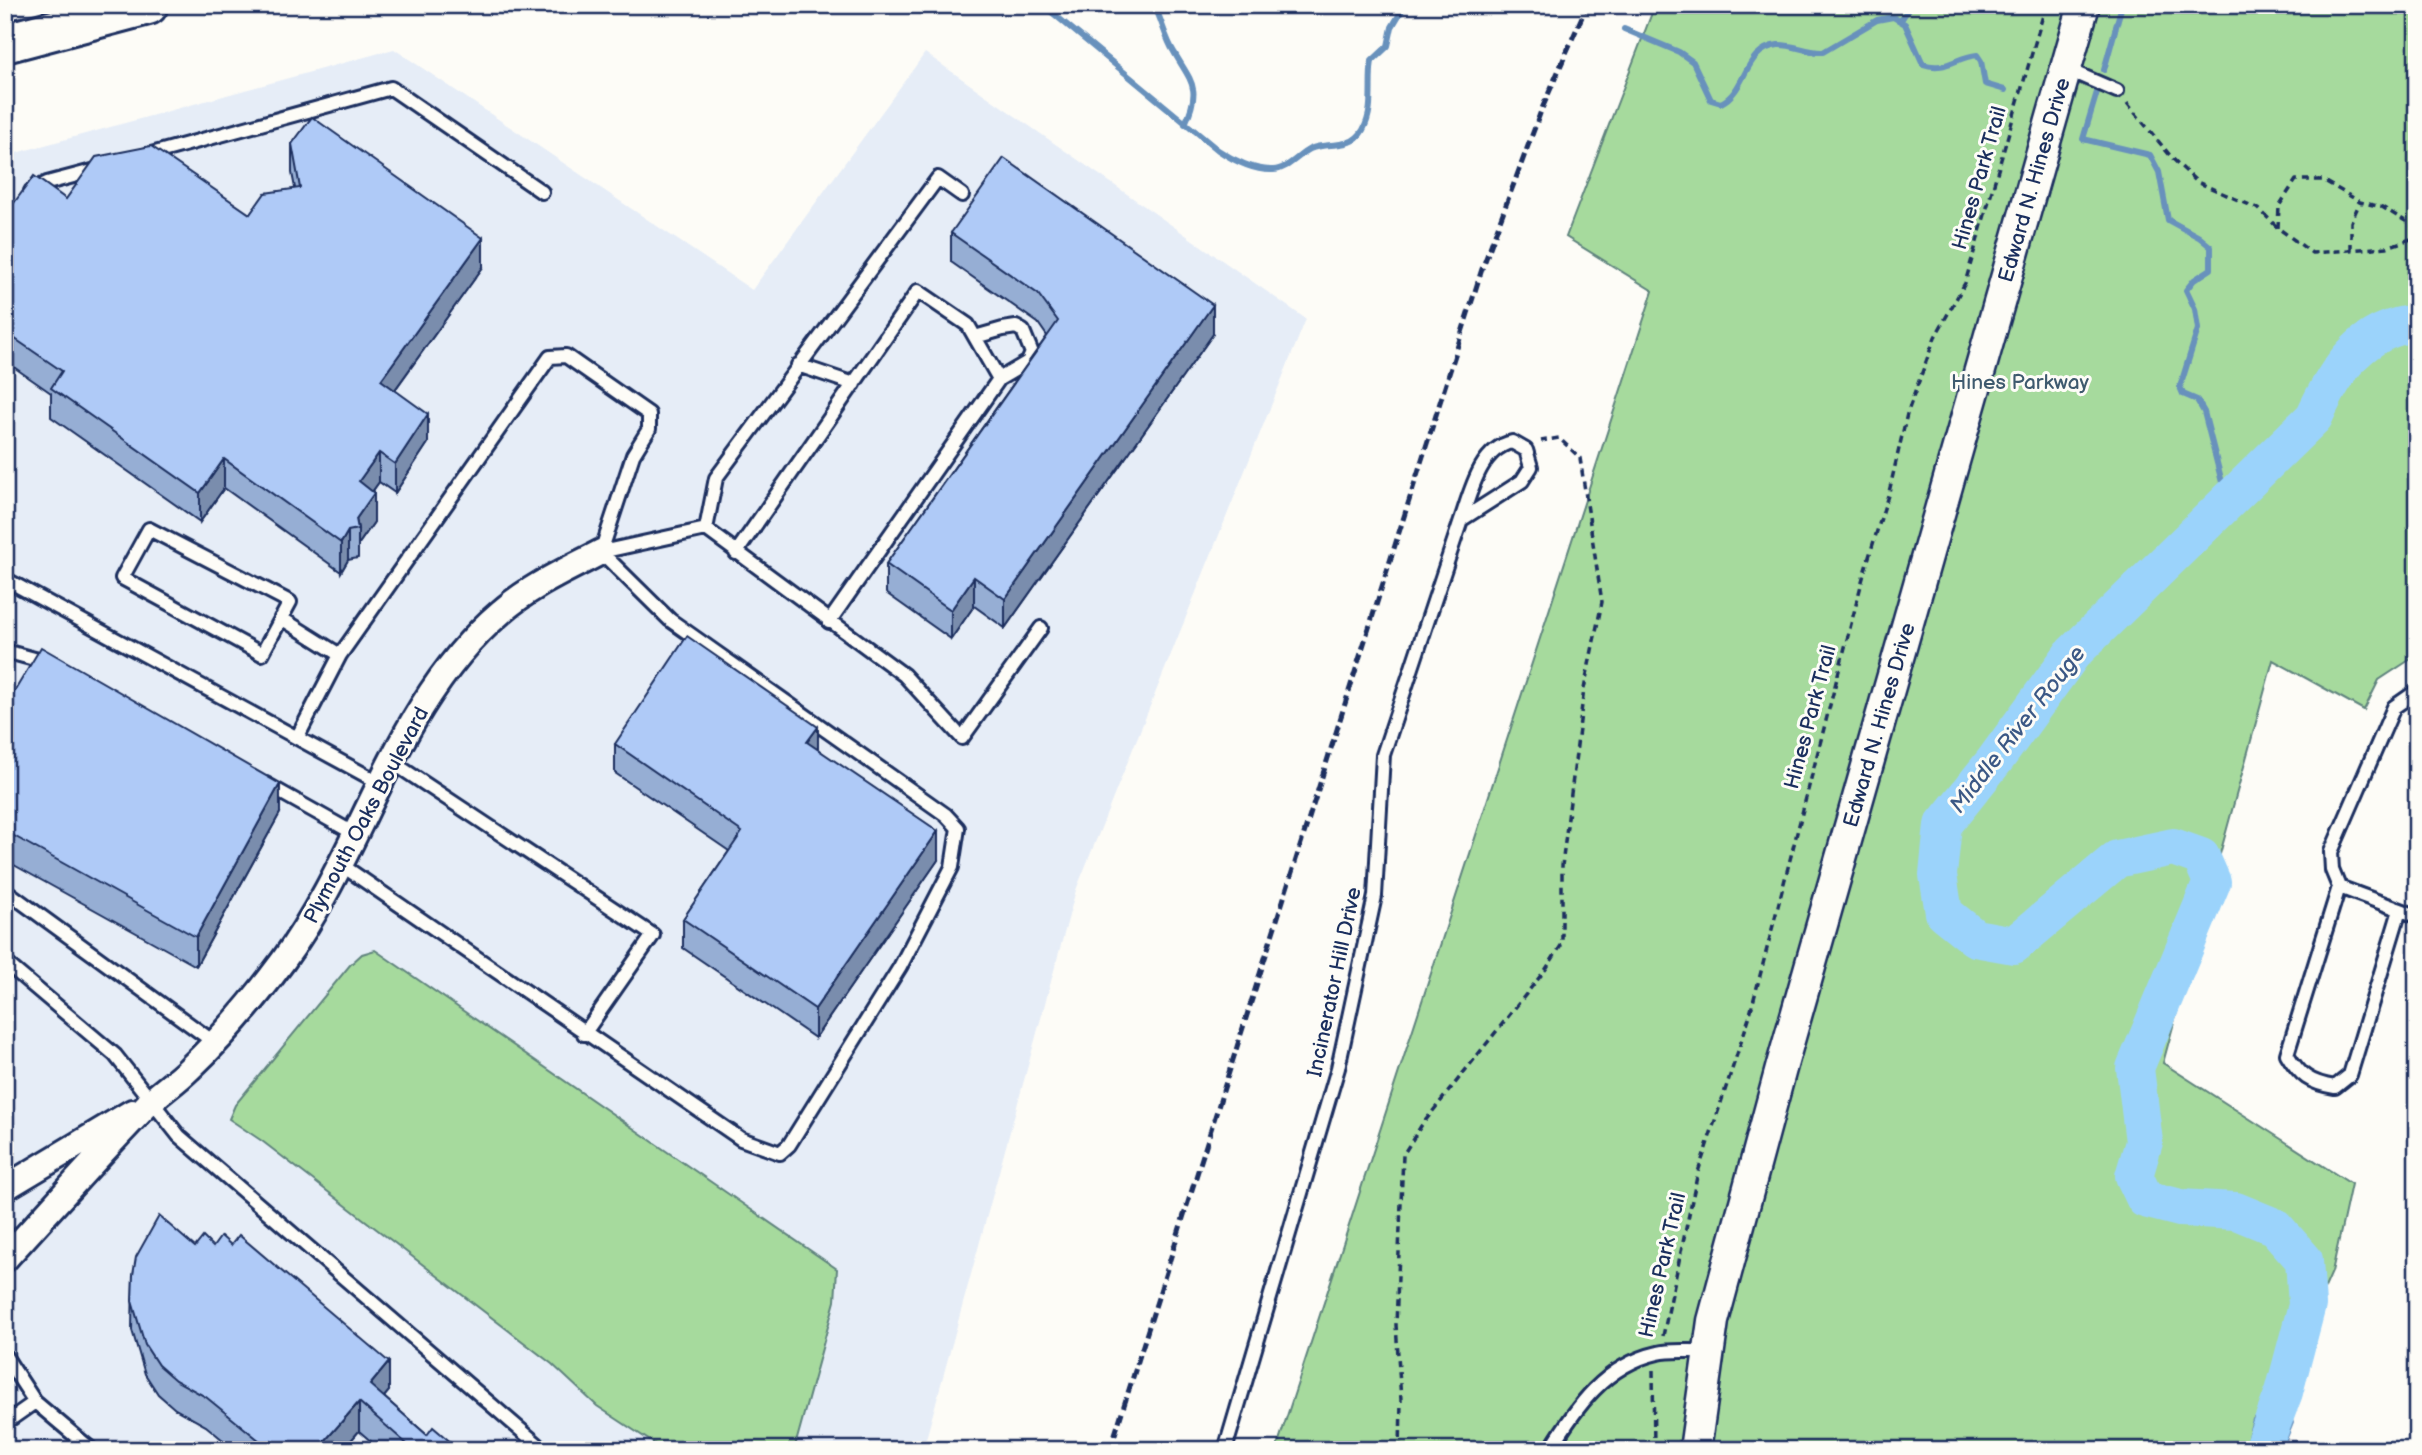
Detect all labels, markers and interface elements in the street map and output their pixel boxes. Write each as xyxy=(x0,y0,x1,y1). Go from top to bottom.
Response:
street label: Edward N. Hines Drive xyxy=(1993,75,2076,285)
street label: Hines Park Trail xyxy=(1947,104,2012,253)
park label: Hines Parkway xyxy=(1951,370,2090,395)
street label: Edward N. Hines Drive xyxy=(1838,620,1921,830)
water label: Middle River Rouge xyxy=(1944,640,2092,819)
street label: Hines Park Trail xyxy=(1779,642,1842,792)
street label: Plymouth Oaks Boulevard xyxy=(299,703,434,928)
street label: Incinerator Hill Drive xyxy=(1302,885,1367,1079)
street label: Hines Park Trail xyxy=(1634,1190,1691,1340)

